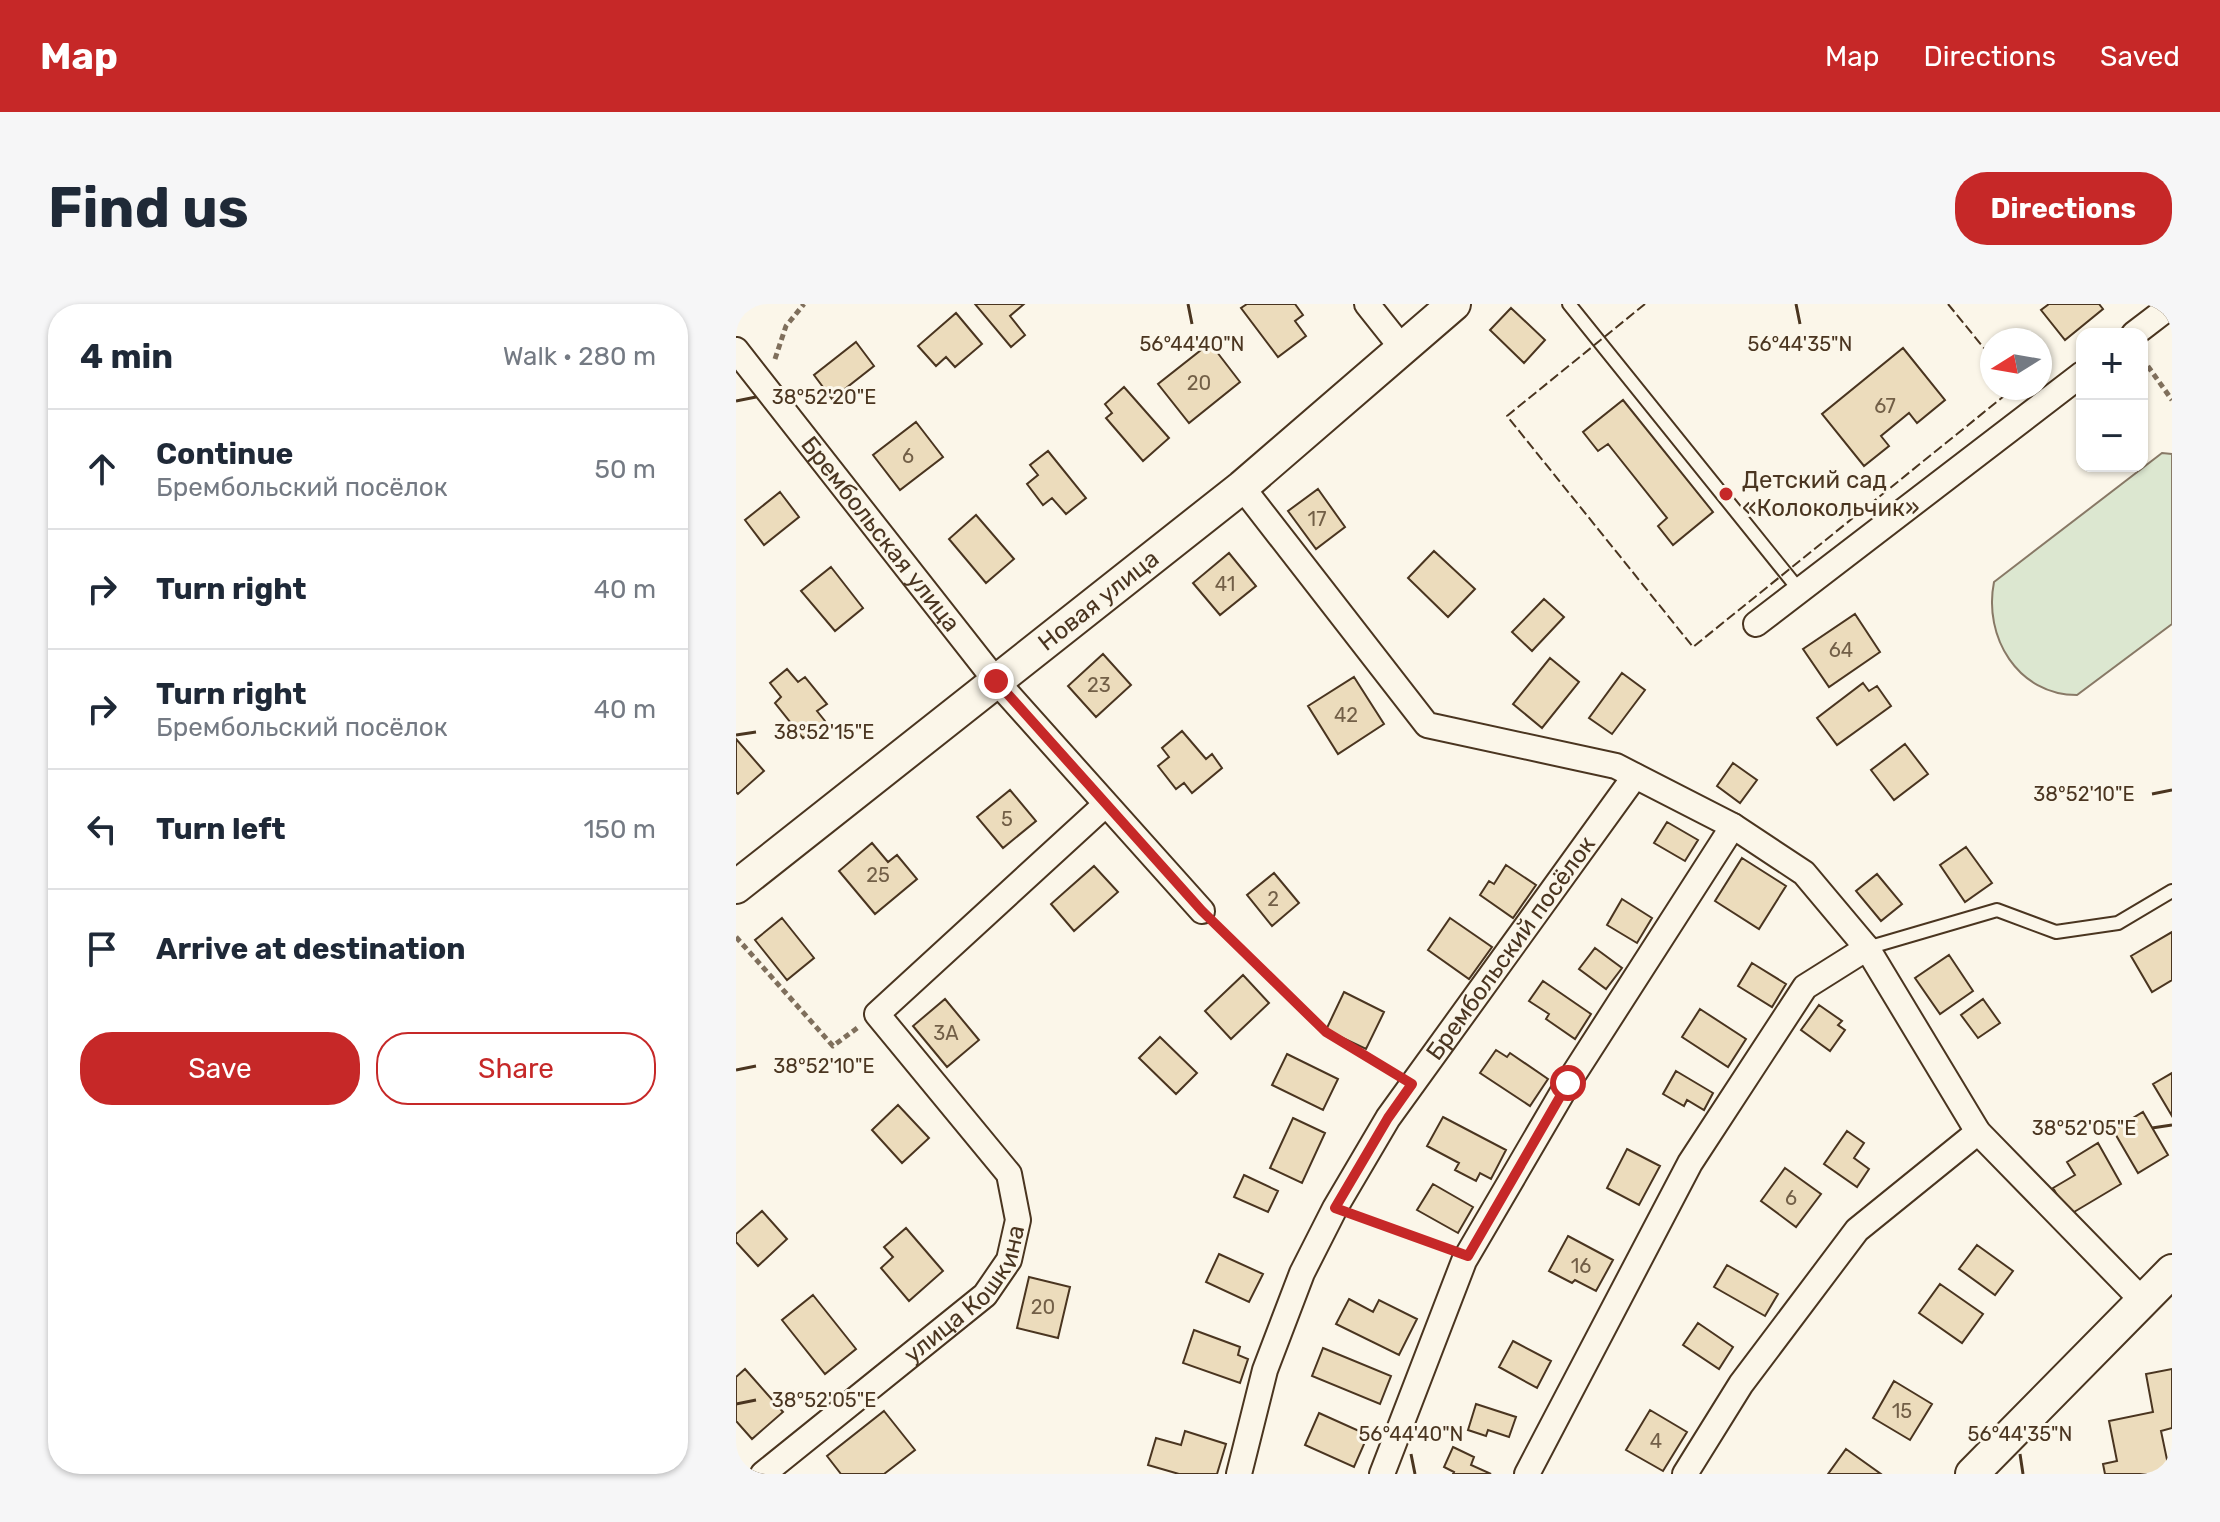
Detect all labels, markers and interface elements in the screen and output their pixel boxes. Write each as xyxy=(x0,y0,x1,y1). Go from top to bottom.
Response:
text: Map xyxy=(40,33,118,79)
text: Map xyxy=(1825,40,1879,73)
text: Directions xyxy=(1923,40,2056,73)
text: Saved xyxy=(2100,40,2180,73)
button: Directions xyxy=(1955,172,2172,245)
text: Find us xyxy=(48,175,249,241)
north arrow xyxy=(1980,328,2052,400)
map controls xyxy=(2076,328,2148,472)
button: + xyxy=(2076,328,2148,400)
text: 56°44'40"N xyxy=(1139,332,1245,356)
text: 56°44'35"N xyxy=(1748,332,1852,356)
text: 4 min xyxy=(80,336,173,377)
text: Walk · 280 m xyxy=(503,341,656,372)
house number: 20 xyxy=(1187,371,1211,395)
text: 38°52'20"E xyxy=(772,385,876,409)
house number: 67 xyxy=(1874,394,1896,418)
button: − xyxy=(2076,400,2148,472)
street label: Брембольская улица xyxy=(795,431,966,637)
text: Continue xyxy=(156,436,293,472)
house number: 6 xyxy=(902,444,914,468)
icon: ahead xyxy=(80,447,124,491)
text: 50 m xyxy=(595,454,656,485)
place label: Детский сад «Колокольчик» xyxy=(1742,466,1920,522)
text: Брембольский посёлок xyxy=(156,472,448,503)
marker: Детский сад «Колокольчик» xyxy=(1717,485,1735,503)
house number: 17 xyxy=(1308,507,1326,531)
street label: Новая улица xyxy=(1033,544,1164,657)
icon: right xyxy=(80,567,124,611)
text: Turn right xyxy=(156,571,307,607)
house number: 41 xyxy=(1215,572,1235,596)
text: 40 m xyxy=(594,574,656,605)
house number: 64 xyxy=(1829,638,1853,662)
route end xyxy=(978,663,1014,699)
house number: 23 xyxy=(1087,673,1111,697)
text: Turn right xyxy=(156,676,307,712)
icon: right xyxy=(80,687,124,731)
text: 40 m xyxy=(594,694,656,725)
house number: 42 xyxy=(1334,703,1358,727)
text: Брембольский посёлок xyxy=(156,712,448,743)
text: 38°52'15"E xyxy=(774,720,874,744)
text: 38°52'10"E xyxy=(2033,782,2135,806)
icon: left xyxy=(80,807,124,851)
house number: 5 xyxy=(1001,807,1013,831)
text: Turn left xyxy=(156,811,286,847)
text: 150 m xyxy=(583,814,656,845)
street label: Брембольский посёлок xyxy=(1421,831,1601,1065)
house number: 25 xyxy=(866,863,890,887)
house number: 2 xyxy=(1267,887,1279,911)
icon: arrive xyxy=(80,927,124,971)
text: Arrive at destination xyxy=(156,931,466,967)
house number: 3А xyxy=(933,1021,959,1045)
button: Save xyxy=(80,1032,360,1105)
button: Share xyxy=(376,1032,656,1105)
text: 38°52'10"E xyxy=(773,1054,875,1078)
route start xyxy=(1550,1065,1586,1101)
text: 38°52'05"E xyxy=(2032,1116,2136,1140)
house number: 6 xyxy=(1785,1186,1797,1210)
street label: улица Кошкина xyxy=(898,1223,1030,1369)
house number: 16 xyxy=(1571,1254,1591,1278)
house number: 20 xyxy=(1031,1295,1055,1319)
text: 38°52'05"E xyxy=(772,1388,876,1412)
house number: 15 xyxy=(1892,1399,1912,1423)
text: 56°44'40"N xyxy=(1358,1422,1464,1446)
text: 56°44'35"N xyxy=(1968,1422,2072,1446)
house number: 4 xyxy=(1650,1429,1662,1453)

